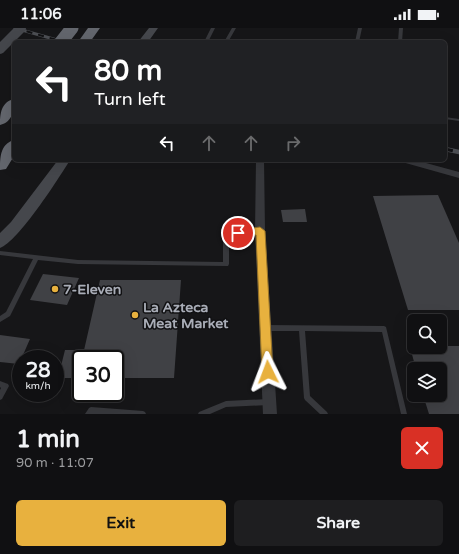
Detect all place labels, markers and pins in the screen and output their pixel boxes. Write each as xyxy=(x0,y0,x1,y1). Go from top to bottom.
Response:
pin xyxy=(221,216,255,250)
place label: 7-Eleven xyxy=(63,281,121,298)
marker: 7-Eleven xyxy=(50,284,60,294)
place label: La Azteca Meat Market xyxy=(143,299,229,332)
marker: La Azteca Meat Market xyxy=(130,310,140,320)

